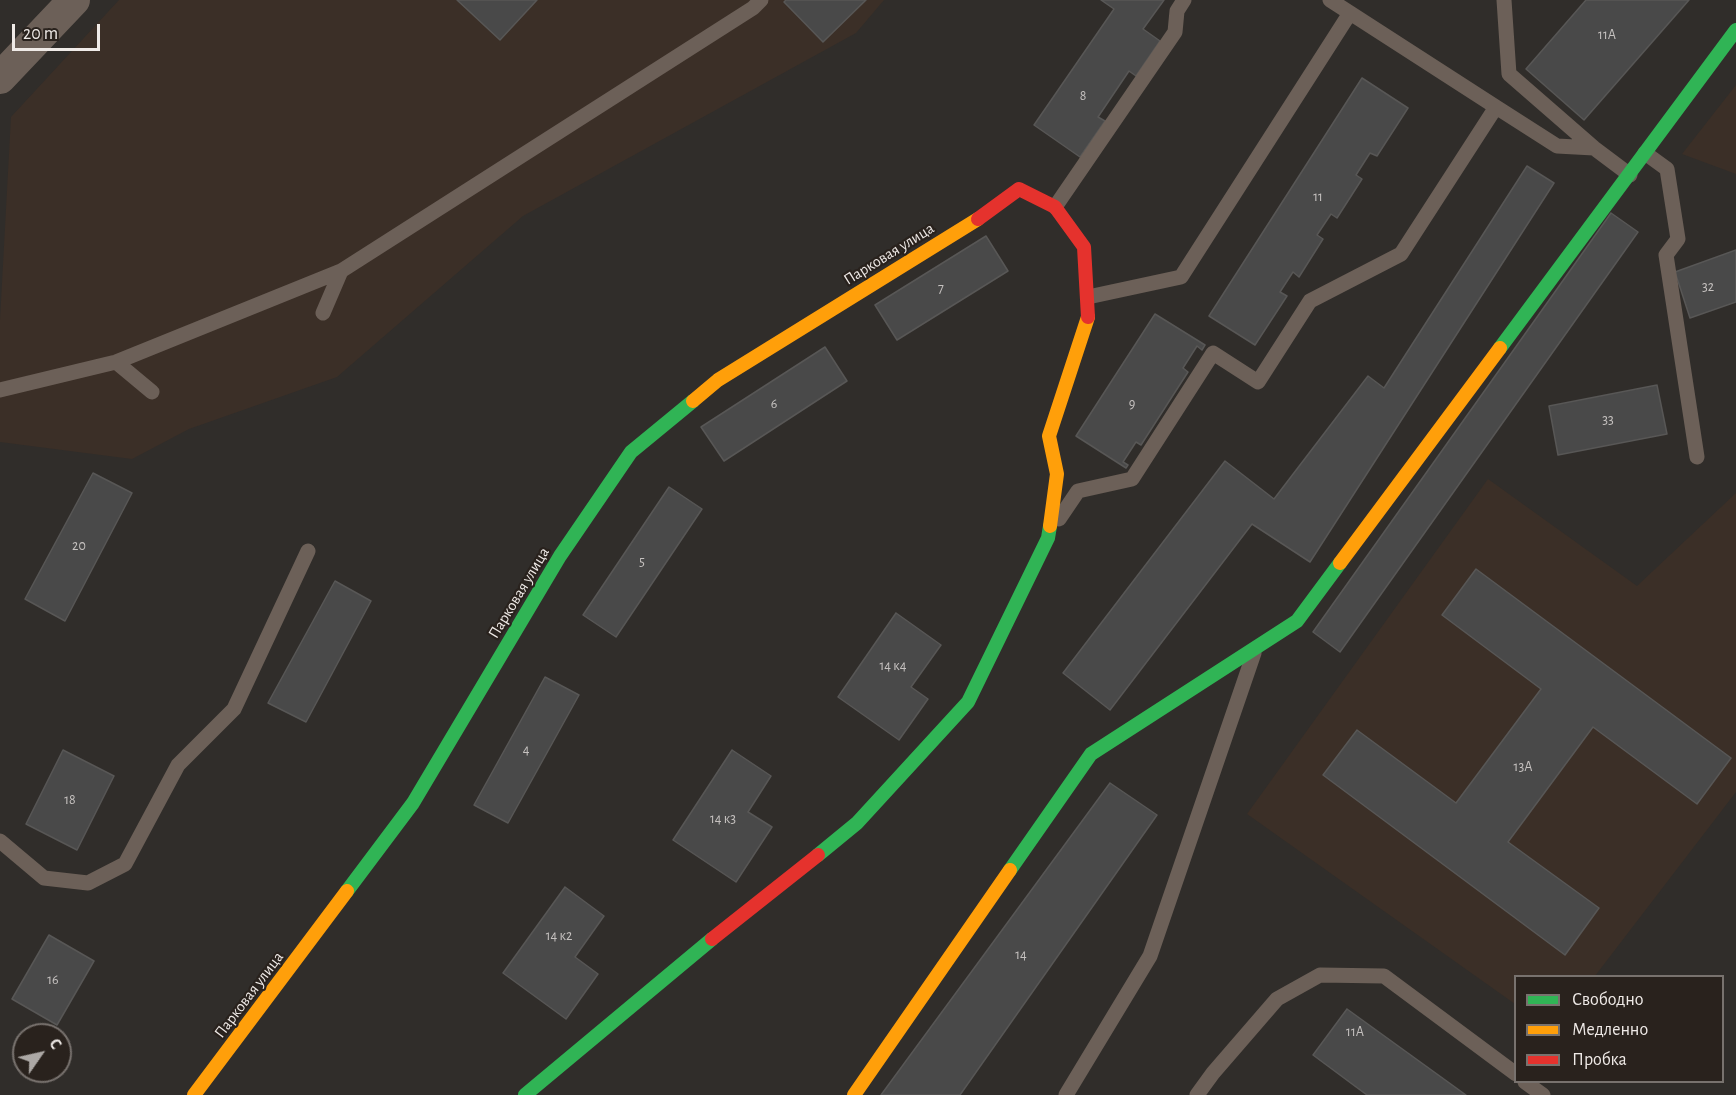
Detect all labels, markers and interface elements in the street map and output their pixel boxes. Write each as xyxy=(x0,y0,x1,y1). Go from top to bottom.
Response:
scale bar xyxy=(15,12,104,50)
text: 20 m xyxy=(23,25,58,43)
house number: 11А xyxy=(1598,27,1616,43)
house number: 8 xyxy=(1080,88,1086,104)
house number: 11 xyxy=(1313,189,1323,205)
street label: Парковая улица xyxy=(840,219,938,289)
house number: 32 xyxy=(1702,279,1714,295)
house number: 7 xyxy=(938,280,944,296)
house number: 6 xyxy=(771,396,777,412)
house number: 9 xyxy=(1129,396,1135,412)
house number: 33 xyxy=(1602,412,1614,428)
house number: 20 xyxy=(72,538,86,554)
street label: Парковая улица xyxy=(484,544,554,642)
house number: 5 xyxy=(639,554,645,570)
house number: 14 к4 xyxy=(879,658,907,674)
house number: 4 xyxy=(523,742,529,758)
house number: 13А xyxy=(1514,759,1532,775)
house number: 18 xyxy=(64,792,76,808)
house number: 14 к3 xyxy=(710,811,736,827)
house number: 14 к2 xyxy=(546,928,572,944)
house number: 14 xyxy=(1015,947,1027,963)
street label: Парковая улица xyxy=(210,948,288,1042)
house number: 16 xyxy=(47,972,59,988)
legend xyxy=(1514,975,1724,1083)
text: Свободно xyxy=(1572,991,1644,1009)
text: Медленно xyxy=(1572,1021,1648,1039)
north arrow xyxy=(12,1023,72,1083)
house number: 11А xyxy=(1346,1024,1364,1040)
text: С xyxy=(46,1036,64,1052)
text: Пробка xyxy=(1572,1051,1627,1069)

